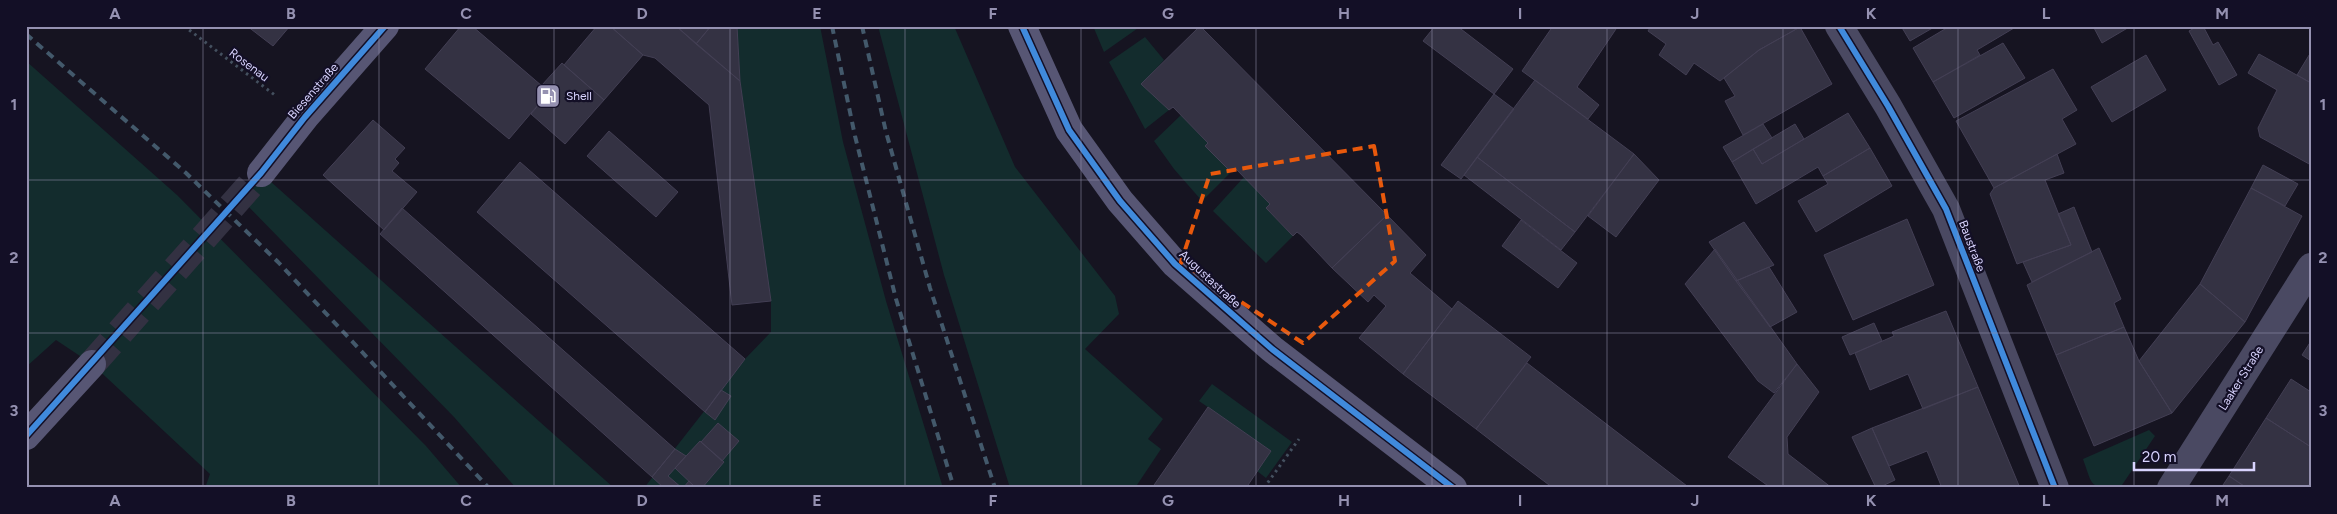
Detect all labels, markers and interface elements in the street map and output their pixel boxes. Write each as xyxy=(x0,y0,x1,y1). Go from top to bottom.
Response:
text: A xyxy=(109,4,121,23)
text: B xyxy=(286,4,296,23)
text: C xyxy=(460,4,472,23)
text: D xyxy=(636,4,648,23)
text: E xyxy=(812,4,822,23)
text: F xyxy=(989,4,998,23)
text: G xyxy=(1162,4,1174,23)
text: H xyxy=(1338,4,1350,23)
text: I xyxy=(1518,4,1522,23)
text: J xyxy=(1691,4,1699,23)
text: K xyxy=(1866,4,1877,23)
text: L xyxy=(2042,4,2051,23)
text: M xyxy=(2215,4,2229,23)
street label: Rosenau xyxy=(226,46,272,84)
street label: Biesenstraße xyxy=(285,60,341,122)
fuel station icon: Shell xyxy=(535,83,561,109)
place label: Shell xyxy=(566,89,592,103)
text: 1 xyxy=(11,95,17,114)
text: 1 xyxy=(2320,95,2326,114)
street label: Baustraße xyxy=(1956,218,1988,274)
street label: Augustastraße xyxy=(1177,247,1244,311)
text: 2 xyxy=(9,248,19,267)
text: 2 xyxy=(2318,248,2328,267)
street label: Laaker Straße xyxy=(2216,343,2267,413)
text: 3 xyxy=(10,401,19,420)
text: 3 xyxy=(2319,401,2328,420)
scale bar xyxy=(2134,439,2254,471)
text: 20 m xyxy=(2142,448,2176,466)
text: A xyxy=(109,491,121,510)
text: B xyxy=(286,491,296,510)
text: C xyxy=(460,491,472,510)
text: D xyxy=(636,491,648,510)
text: E xyxy=(812,491,822,510)
text: F xyxy=(989,491,998,510)
text: G xyxy=(1162,491,1174,510)
text: H xyxy=(1338,491,1350,510)
text: I xyxy=(1518,491,1522,510)
text: J xyxy=(1691,491,1699,510)
text: K xyxy=(1866,491,1877,510)
text: L xyxy=(2042,491,2051,510)
text: M xyxy=(2215,491,2229,510)

